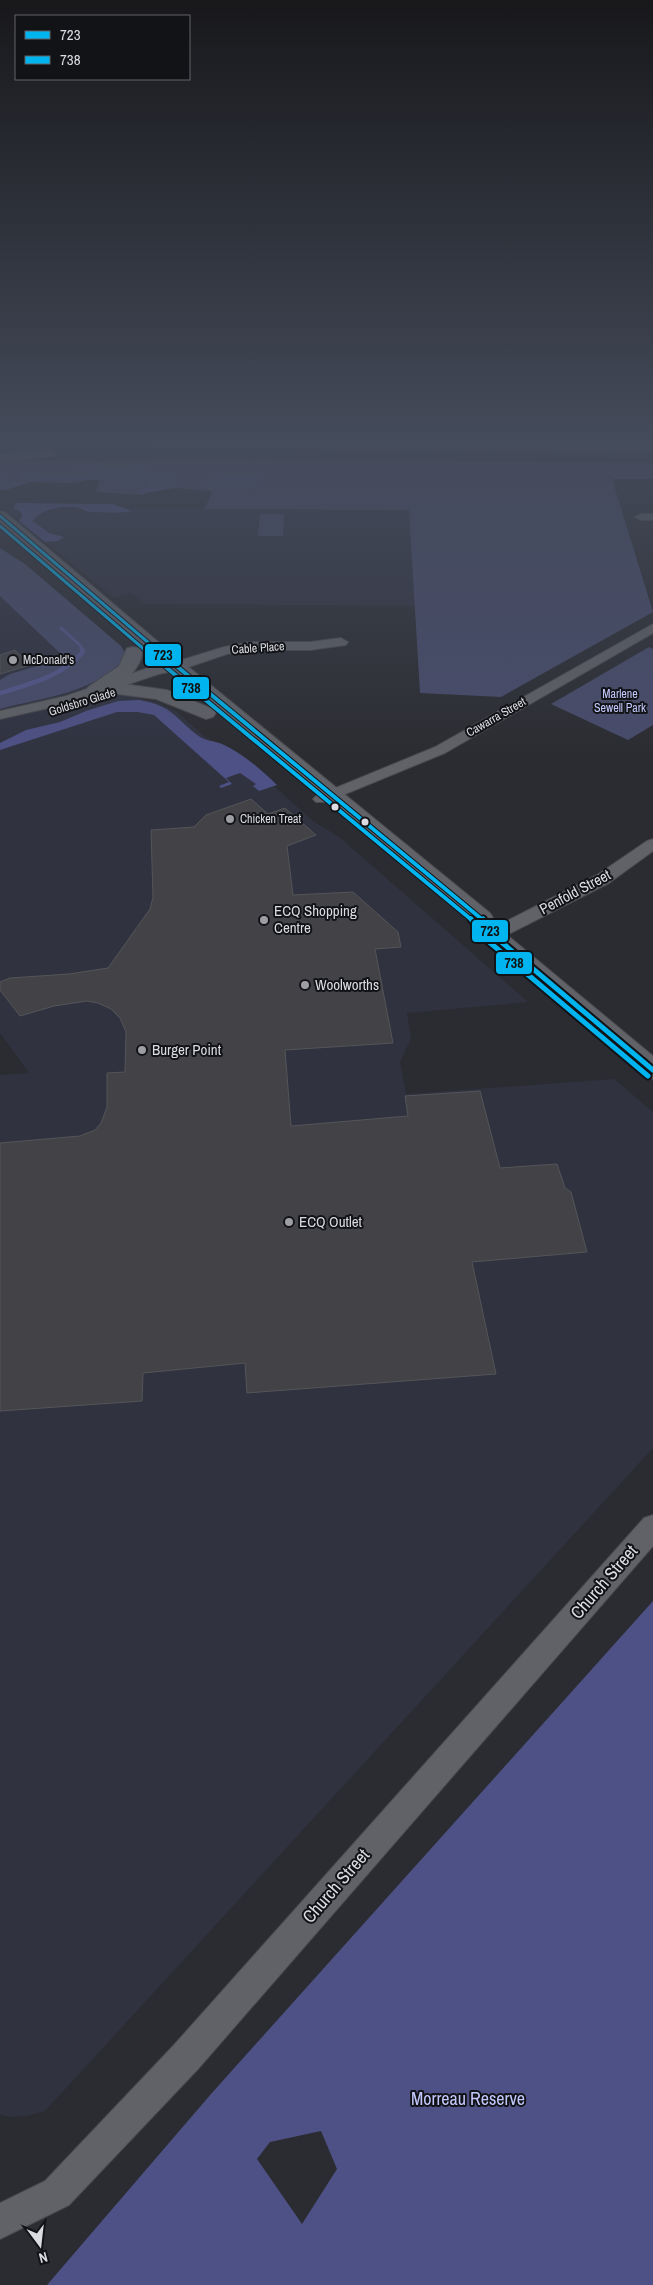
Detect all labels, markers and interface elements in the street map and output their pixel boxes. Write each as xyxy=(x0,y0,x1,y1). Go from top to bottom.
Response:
legend xyxy=(15,15,190,80)
text: 723 xyxy=(60,24,81,45)
text: 738 xyxy=(60,49,81,70)
street label: Cable Place xyxy=(231,638,285,658)
line badge: 723 xyxy=(144,643,182,667)
text: 723 xyxy=(153,646,173,664)
place label: McDonald's xyxy=(23,652,74,668)
marker: McDonald's xyxy=(7,654,19,666)
line badge: 738 xyxy=(172,676,210,700)
text: 738 xyxy=(181,679,201,697)
street label: Goldsbro Glade xyxy=(47,684,117,720)
park label: Marlene Sewell Park xyxy=(594,686,646,716)
street label: Cawarra Street xyxy=(463,693,529,740)
unlabelled marker xyxy=(330,802,340,812)
place label: Chicken Treat xyxy=(240,811,302,827)
marker: Chicken Treat xyxy=(224,813,236,825)
unlabelled marker xyxy=(360,817,370,827)
street label: Penfold Street xyxy=(535,864,615,919)
place label: ECQ Shopping Centre xyxy=(274,900,357,938)
marker: ECQ Shopping Centre xyxy=(258,914,270,926)
line badge: 723 xyxy=(471,919,509,943)
text: 723 xyxy=(480,922,500,940)
line badge: 738 xyxy=(495,951,533,975)
text: 738 xyxy=(504,954,524,972)
place label: Woolworths xyxy=(315,974,379,995)
marker: Woolworths xyxy=(299,979,311,991)
place label: Burger Point xyxy=(152,1039,222,1060)
marker: Burger Point xyxy=(136,1044,148,1056)
place label: ECQ Outlet xyxy=(299,1211,362,1232)
marker: ECQ Outlet xyxy=(283,1216,295,1228)
street label: Church Street xyxy=(564,1539,643,1624)
street label: Church Street xyxy=(296,1843,375,1928)
park label: Morreau Reserve xyxy=(411,2086,525,2111)
north arrow xyxy=(15,2220,65,2270)
text: N xyxy=(37,2248,50,2267)

